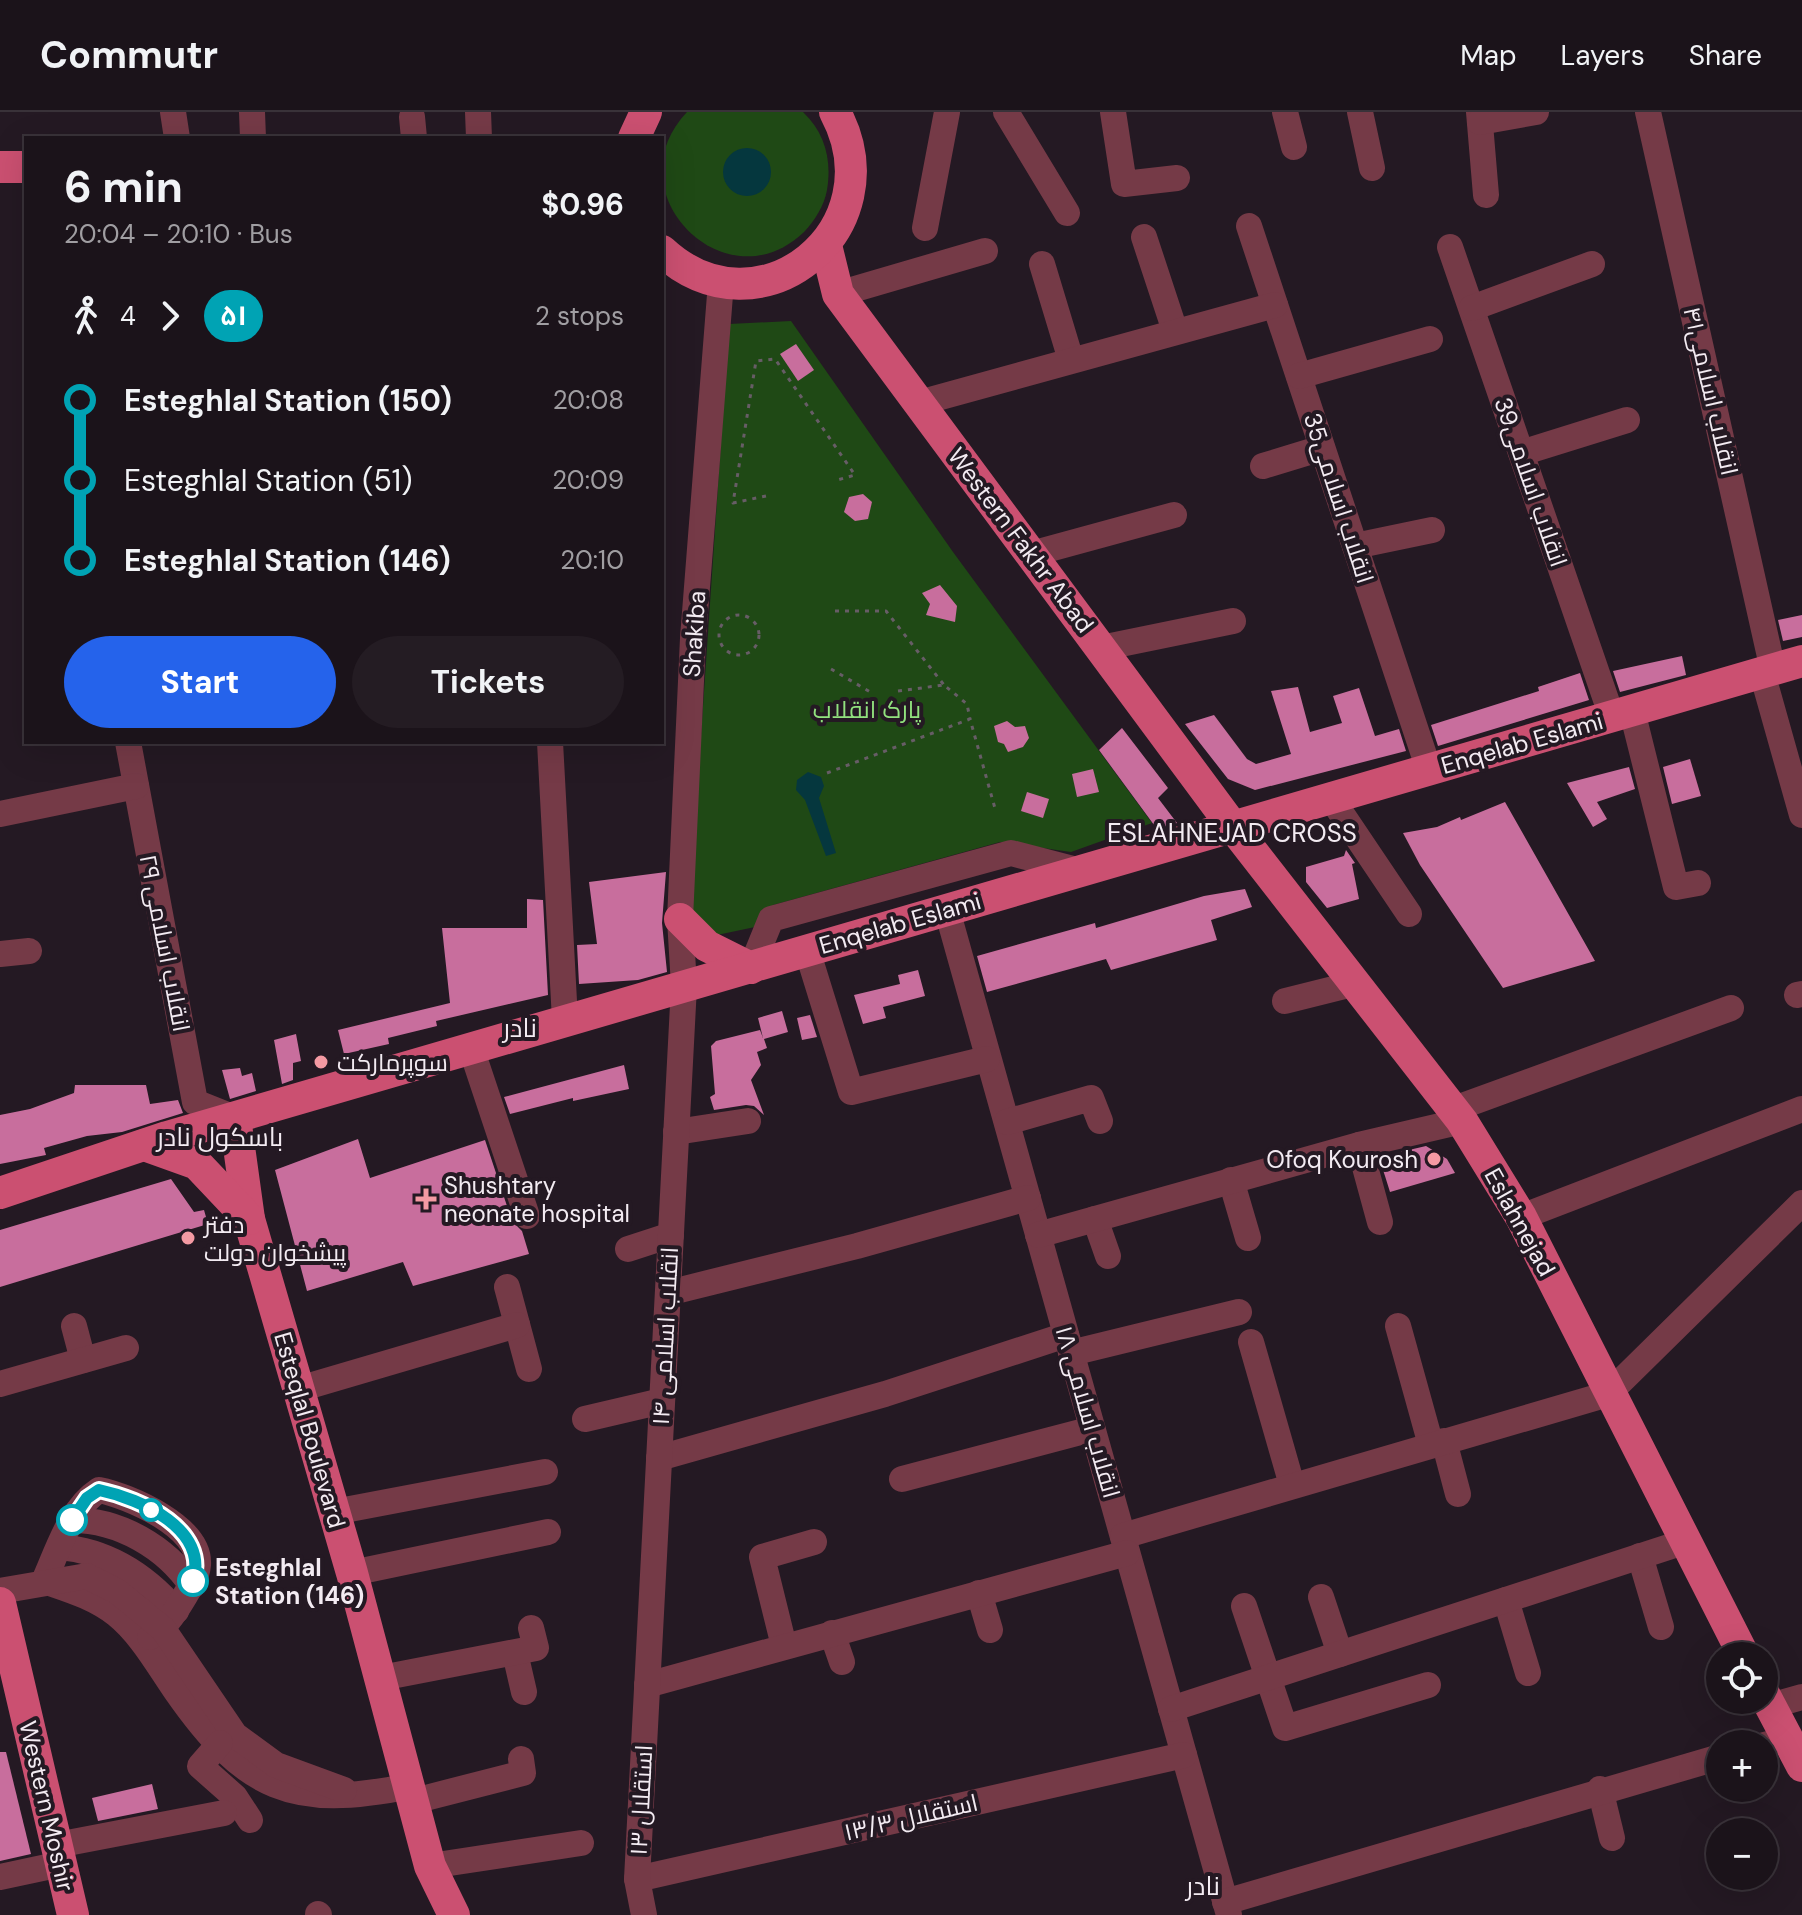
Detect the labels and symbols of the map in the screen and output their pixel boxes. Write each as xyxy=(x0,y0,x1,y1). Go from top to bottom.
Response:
street label: انقلاب اسلامی۴۱ xyxy=(1677,304,1745,478)
street label: 39انقلاب اسلامی xyxy=(1487,393,1575,571)
street label: 35انقلاب اسلامی xyxy=(1297,409,1381,587)
street label: Western Fakhr Abad xyxy=(941,441,1101,639)
street label: Shakiba xyxy=(676,590,712,678)
park label: پارک انقلاب xyxy=(813,694,922,726)
street label: Enqelab Eslami xyxy=(1437,705,1607,781)
district label: ESLAHNEJAD CROSS xyxy=(1107,816,1357,850)
street label: انقلاب اسلامی ۲۹ xyxy=(133,852,197,1034)
street label: Enqelab Eslami xyxy=(815,885,985,961)
district label: نادر xyxy=(501,1011,537,1045)
place label: سوپرمارکت xyxy=(337,1047,448,1079)
marker: سوپرمارکت xyxy=(312,1053,330,1071)
district label: باسکول نادر xyxy=(155,1120,283,1154)
place label: Ofoq Kourosh xyxy=(1266,1144,1418,1175)
marker: Ofoq Kourosh xyxy=(1425,1150,1443,1168)
street label: Eslahnejad xyxy=(1478,1162,1562,1282)
place label: Shushtary neonate hospital xyxy=(444,1170,630,1229)
marker: Shushtary neonate hospital xyxy=(415,1188,437,1210)
place label: دفتر پیشخوان دولت xyxy=(202,1209,347,1269)
marker: دفتر پیشخوان دولت xyxy=(179,1229,197,1247)
street label: ۱۴ انقلاب اسلامی xyxy=(645,1246,685,1426)
street label: ۱۸ انقلاب اسلامی xyxy=(1049,1322,1127,1502)
street label: Esteqlal Boulevard xyxy=(267,1328,353,1532)
unlabelled marker xyxy=(140,1499,162,1521)
unlabelled marker xyxy=(57,1505,87,1535)
place label: Esteghlal Station (146) xyxy=(215,1552,364,1611)
marker: Esteghlal Station (146) xyxy=(178,1566,208,1596)
street label: Western Moshir xyxy=(12,1718,82,1894)
street label: ۱۳ استقلال xyxy=(623,1744,659,1856)
street label: ۱۳/۳ استقلال xyxy=(841,1787,981,1847)
district label: نادر xyxy=(1184,1869,1220,1903)

